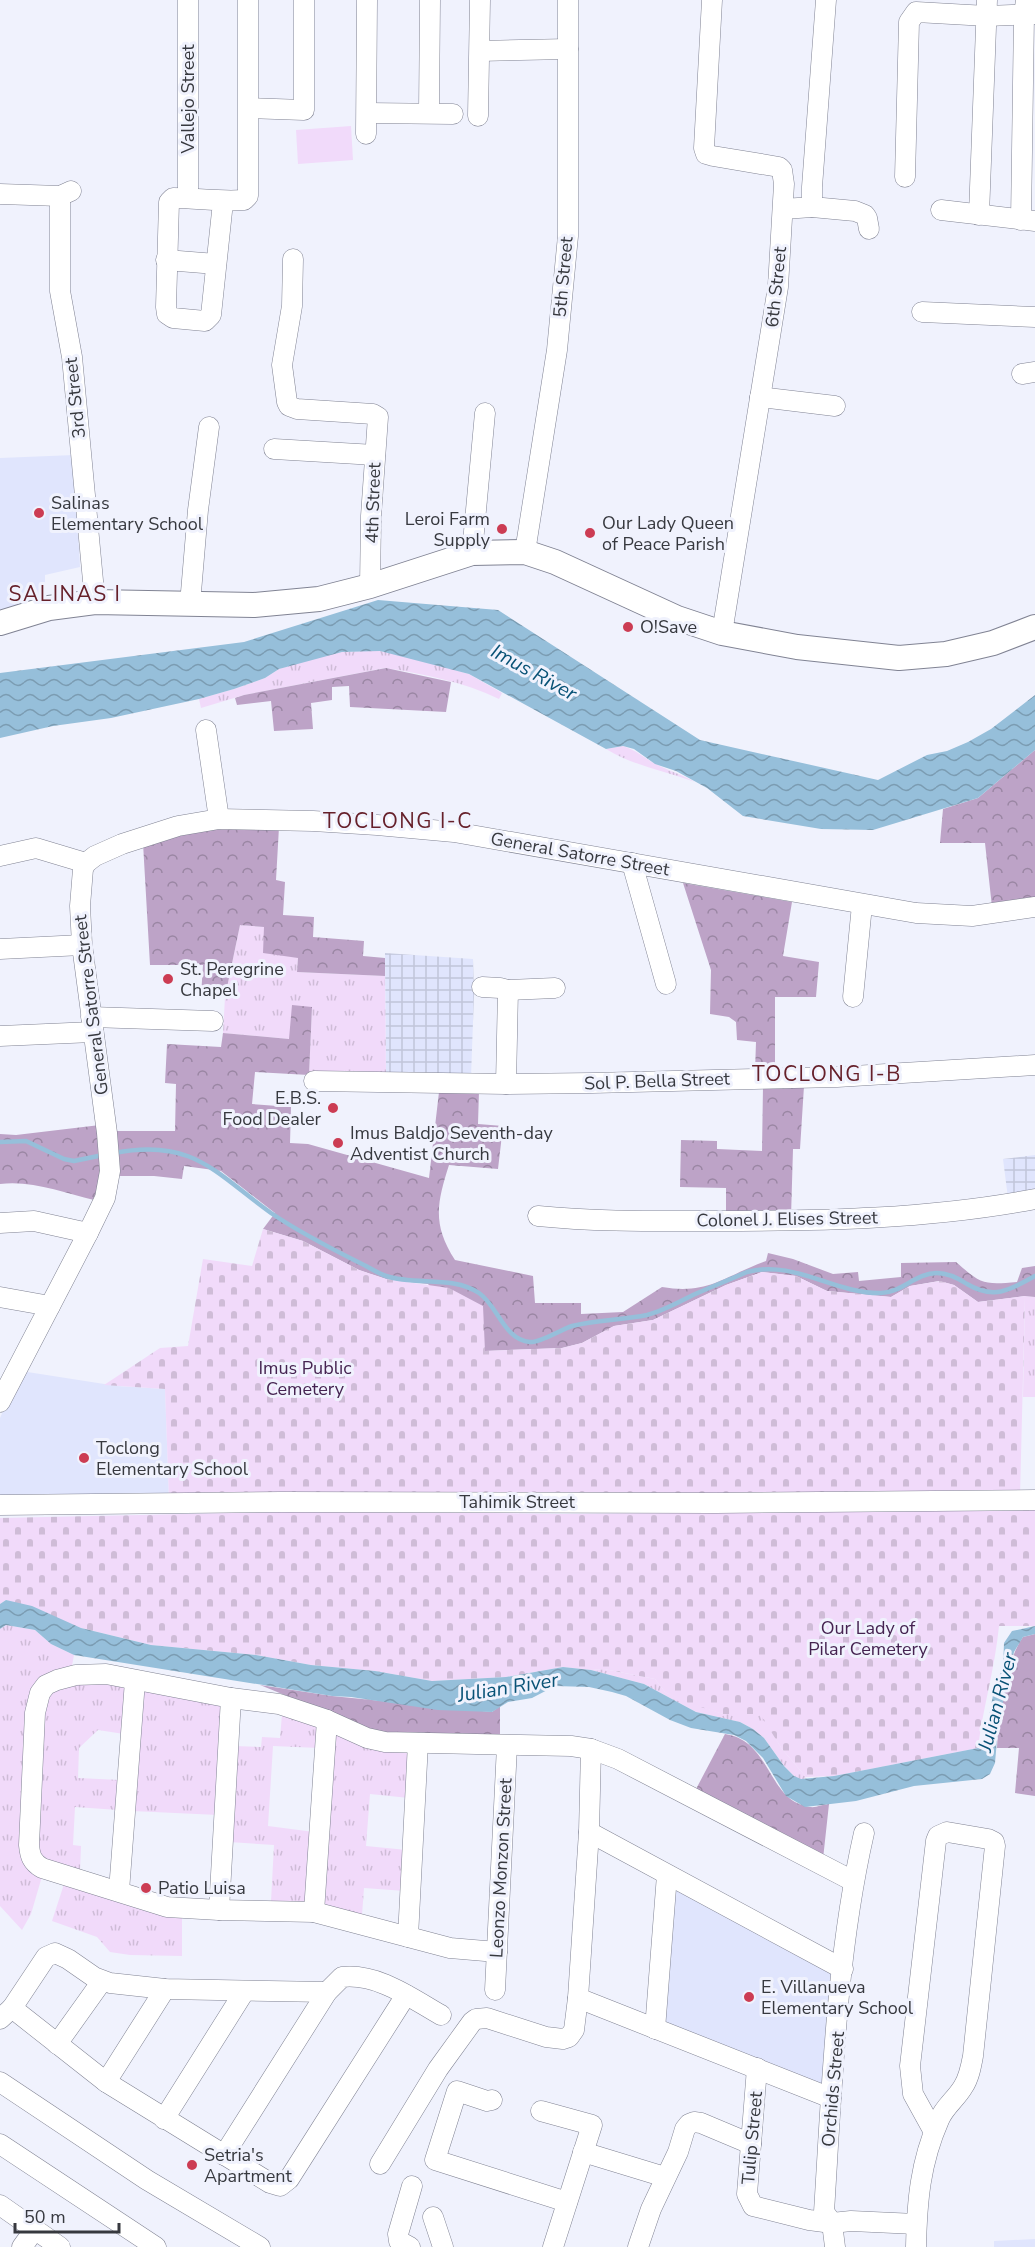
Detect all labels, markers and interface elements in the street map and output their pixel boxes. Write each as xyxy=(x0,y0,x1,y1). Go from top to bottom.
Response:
street label: Vallejo Street xyxy=(176,44,200,155)
street label: 5th Street xyxy=(548,235,579,318)
street label: 6th Street xyxy=(760,245,792,329)
street label: 3rd Street xyxy=(59,356,91,440)
street label: 4th Street xyxy=(360,461,386,544)
place label: Salinas Elementary School xyxy=(51,491,204,536)
marker: Salinas Elementary School xyxy=(32,506,46,520)
place label: Leroi Farm Supply xyxy=(405,507,491,552)
place label: Our Lady Queen of Peace Parish xyxy=(602,511,734,556)
marker: Leroi Farm Supply xyxy=(495,522,509,536)
marker: Our Lady Queen of Peace Parish xyxy=(583,526,597,540)
district label: SALINAS I xyxy=(9,580,121,608)
place label: O!Save xyxy=(640,615,697,639)
marker: O!Save xyxy=(621,620,635,634)
water label: Imus River xyxy=(486,638,582,707)
district label: TOCLONG I-C xyxy=(323,807,473,835)
street label: General Satorre Street xyxy=(489,826,672,882)
street label: General Satorre Street xyxy=(68,913,114,1096)
place label: St. Peregrine Chapel xyxy=(180,957,284,1002)
marker: St. Peregrine Chapel xyxy=(161,972,175,986)
district label: TOCLONG I-B xyxy=(752,1060,902,1088)
street label: Sol P. Bella Street xyxy=(584,1066,731,1096)
place label: E.B.S. Food Dealer xyxy=(223,1086,322,1131)
marker: E.B.S. Food Dealer xyxy=(326,1101,340,1115)
place label: Imus Baldjo Seventh-day Adventist Church xyxy=(350,1121,554,1166)
marker: Imus Baldjo Seventh-day Adventist Church xyxy=(331,1136,345,1150)
street label: Colonel J. Elises Street xyxy=(696,1205,879,1233)
park label: Imus Public Cemetery xyxy=(258,1356,352,1401)
place label: Toclong Elementary School xyxy=(96,1436,249,1481)
marker: Toclong Elementary School xyxy=(77,1451,91,1465)
street label: Tahimik Street xyxy=(459,1490,576,1514)
park label: Our Lady of Pilar Cemetery xyxy=(808,1616,929,1661)
water label: Julian River xyxy=(971,1649,1024,1756)
water label: Julian River xyxy=(455,1666,561,1709)
street label: Leonzo Monzon Street xyxy=(484,1777,518,1959)
place label: Patio Luisa xyxy=(158,1876,246,1900)
marker: Patio Luisa xyxy=(139,1881,153,1895)
place label: E. Villanueva Elementary School xyxy=(761,1975,914,2020)
marker: E. Villanueva Elementary School xyxy=(742,1990,756,2004)
street label: Orchids Street xyxy=(816,2030,850,2148)
street label: Tulip Street xyxy=(736,2090,768,2186)
place label: Setria's Apartment xyxy=(204,2143,293,2188)
marker: Setria's Apartment xyxy=(185,2158,199,2172)
scale bar xyxy=(15,2196,118,2234)
text: 50 m xyxy=(24,2205,66,2229)

